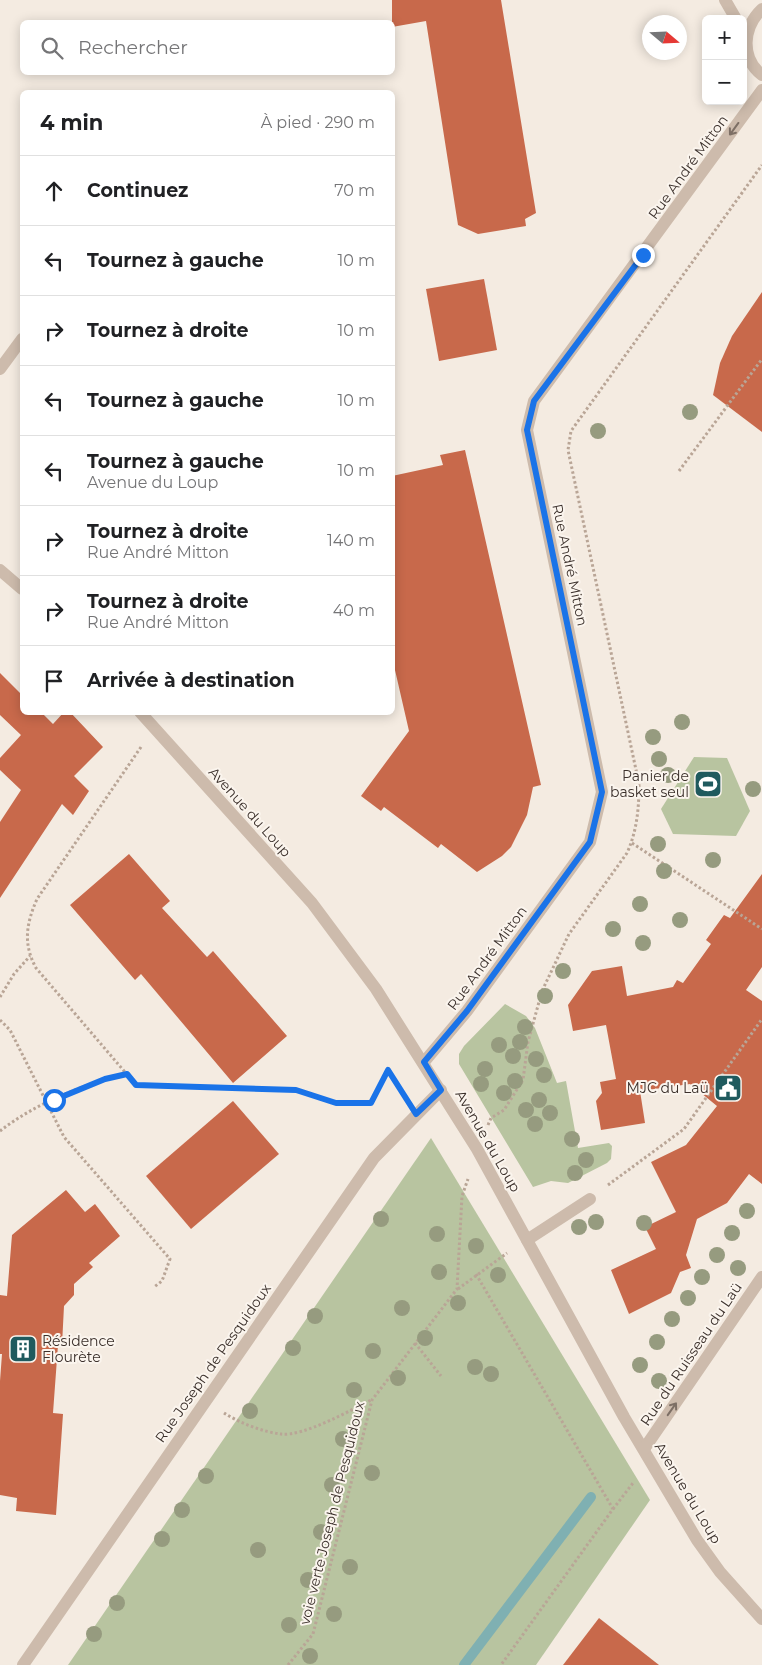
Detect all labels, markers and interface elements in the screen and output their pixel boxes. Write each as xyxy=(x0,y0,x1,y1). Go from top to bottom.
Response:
north arrow xyxy=(642,15,687,60)
map controls xyxy=(702,15,747,105)
button: + xyxy=(702,15,747,60)
search box xyxy=(20,20,395,75)
icon: search xyxy=(38,34,66,62)
text: Rechercher xyxy=(78,36,188,59)
button: − xyxy=(702,60,747,105)
text: 4 min xyxy=(40,110,103,135)
street label: Rue André Mitton xyxy=(644,111,732,223)
text: À pied · 290 m xyxy=(261,113,375,132)
one-way arrow xyxy=(729,122,739,136)
icon: ahead xyxy=(40,177,68,205)
text: Continuez xyxy=(87,179,188,202)
text: 70 m xyxy=(334,181,375,200)
route end xyxy=(632,244,655,267)
icon: left xyxy=(40,247,68,275)
text: Tournez à gauche xyxy=(87,249,264,272)
text: 10 m xyxy=(337,251,375,270)
icon: right xyxy=(40,317,68,345)
text: Tournez à droite xyxy=(87,319,248,342)
text: 10 m xyxy=(337,321,375,340)
icon: left xyxy=(40,387,68,415)
text: Tournez à gauche xyxy=(87,389,264,412)
text: 10 m xyxy=(337,391,375,410)
text: Tournez à gauche xyxy=(87,450,264,473)
icon: left xyxy=(40,457,68,485)
text: 10 m xyxy=(337,461,375,480)
text: Avenue du Loup xyxy=(87,473,218,492)
street label: Rue André Mitton xyxy=(548,502,592,628)
text: Tournez à droite xyxy=(87,520,248,543)
icon: right xyxy=(40,527,68,555)
text: 140 m xyxy=(327,531,375,550)
text: Rue André Mitton xyxy=(87,543,229,562)
text: Tournez à droite xyxy=(87,590,248,613)
icon: right xyxy=(40,597,68,625)
text: 40 m xyxy=(333,601,375,620)
text: Rue André Mitton xyxy=(87,613,229,632)
icon: arrive xyxy=(40,667,68,695)
text: Arrivée à destination xyxy=(87,669,295,692)
street label: Avenue du Loup xyxy=(205,763,295,861)
place label: Panier de basket seul xyxy=(610,767,689,801)
sports icon: Panier de basket seul xyxy=(693,769,723,799)
street label: Rue André Mitton xyxy=(443,902,531,1014)
public building icon: MJC du Laü xyxy=(713,1073,743,1103)
place label: MJC du Laü xyxy=(627,1079,709,1097)
street label: Avenue du Loup xyxy=(451,1087,525,1195)
route start xyxy=(43,1089,66,1112)
street label: Rue du Ruisseau du Laü xyxy=(636,1279,746,1429)
street label: Rue Joseph de Pesquidoux xyxy=(151,1280,275,1446)
place label: Résidence Flourète xyxy=(42,1332,115,1366)
building icon: Résidence Flourète xyxy=(8,1334,38,1364)
street label: voie verte Joseph de Pesquidoux xyxy=(296,1399,369,1627)
one-way arrow xyxy=(667,1402,677,1416)
street label: Avenue du Loup xyxy=(651,1439,725,1547)

